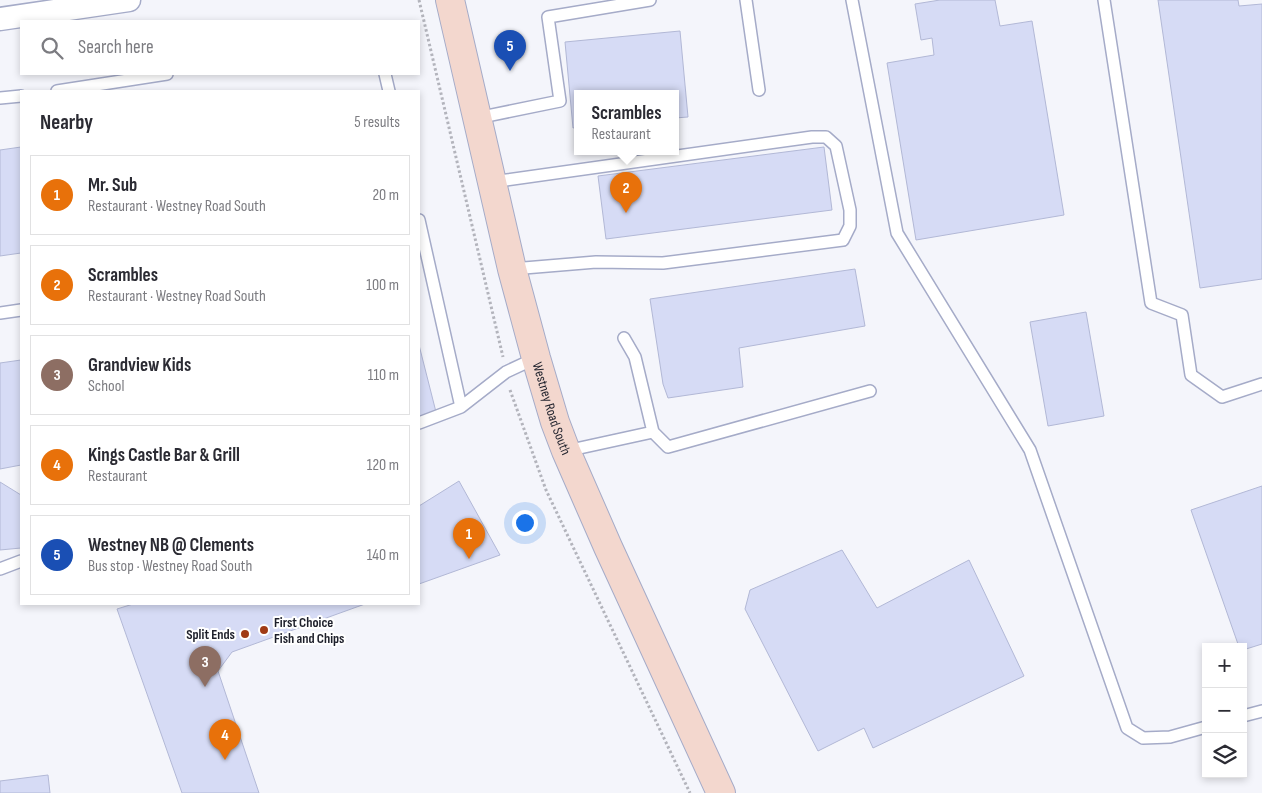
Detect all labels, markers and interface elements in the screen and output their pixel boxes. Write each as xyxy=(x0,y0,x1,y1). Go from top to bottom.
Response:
search box xyxy=(20,20,420,75)
pin: 5 xyxy=(494,30,526,71)
icon: search xyxy=(38,34,66,62)
text: Search here xyxy=(78,36,154,59)
popup xyxy=(574,90,679,155)
text: Scrambles xyxy=(591,102,662,125)
text: Nearby xyxy=(40,110,93,135)
text: 5 results xyxy=(354,113,400,132)
text: Restaurant xyxy=(591,125,651,144)
pin: 2 xyxy=(610,172,642,213)
text: Mr. Sub xyxy=(88,174,137,197)
text: 1 xyxy=(54,186,60,205)
text: 20 m xyxy=(372,186,399,205)
text: Restaurant · Westney Road South xyxy=(88,197,266,216)
text: Scrambles xyxy=(88,264,158,287)
text: 2 xyxy=(53,276,61,295)
text: 100 m xyxy=(366,276,399,295)
text: Restaurant · Westney Road South xyxy=(88,287,266,306)
text: Grandview Kids xyxy=(88,354,191,377)
street label: Westney Road South xyxy=(529,360,575,457)
text: 3 xyxy=(53,366,61,385)
text: 110 m xyxy=(368,366,399,385)
text: School xyxy=(88,377,124,396)
text: Kings Castle Bar & Grill xyxy=(88,444,240,467)
text: 4 xyxy=(53,456,61,475)
text: 120 m xyxy=(367,456,399,475)
text: Restaurant xyxy=(88,467,147,486)
your location xyxy=(512,510,538,536)
pin: 1 xyxy=(453,518,485,559)
text: Westney NB @ Clements xyxy=(88,534,254,557)
text: 5 xyxy=(53,546,61,565)
text: 140 m xyxy=(367,546,399,565)
text: Bus stop · Westney Road South xyxy=(88,557,252,576)
place label: First Choice Fish and Chips xyxy=(274,614,344,647)
marker: First Choice Fish and Chips xyxy=(258,624,270,636)
place label: Split Ends xyxy=(186,626,235,643)
marker: Split Ends xyxy=(239,628,251,640)
map controls xyxy=(1202,643,1247,778)
button: + xyxy=(1202,643,1247,688)
pin: 3 xyxy=(189,646,221,687)
button: − xyxy=(1202,688,1247,733)
pin: 4 xyxy=(209,719,241,760)
button: layers xyxy=(1202,733,1247,778)

